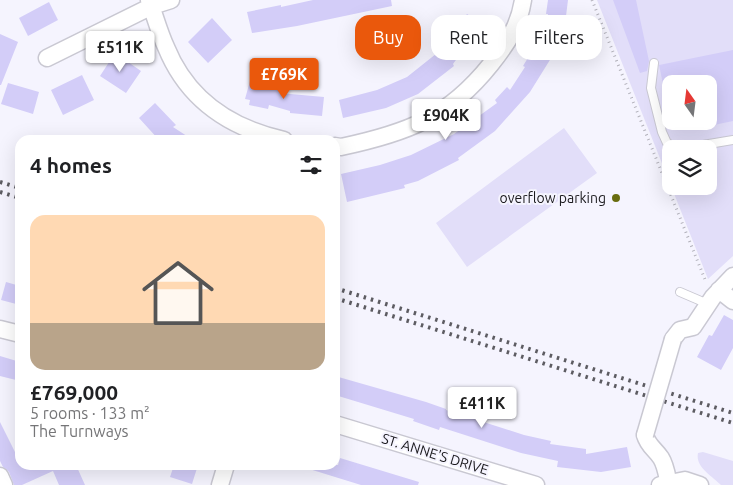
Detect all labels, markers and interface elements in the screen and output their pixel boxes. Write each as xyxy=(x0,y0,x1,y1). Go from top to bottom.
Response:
chip: Buy xyxy=(355,15,421,60)
chip: Rent xyxy=(431,15,506,60)
chip: Filters xyxy=(516,15,602,60)
pin: £511K xyxy=(85,30,155,73)
text: £511K xyxy=(97,38,143,56)
pin: £769K xyxy=(249,58,319,100)
text: £769K xyxy=(261,65,307,83)
north arrow xyxy=(662,75,718,130)
map controls xyxy=(662,75,717,195)
pin: £904K xyxy=(411,98,481,141)
text: £904K xyxy=(423,106,469,124)
button: layers xyxy=(662,140,717,195)
icon: filters xyxy=(297,151,325,179)
text: 4 homes xyxy=(30,153,112,177)
place label: overflow parking xyxy=(500,190,606,206)
marker: overflow parking xyxy=(610,192,622,204)
icon: home xyxy=(133,248,223,338)
text: £769,000 xyxy=(30,380,118,404)
pin: £411K xyxy=(447,386,517,429)
text: £411K xyxy=(459,394,505,412)
text: 5 rooms · 133 m² xyxy=(30,404,150,422)
text: The Turnways xyxy=(30,422,129,440)
street label: ST. ANNE'S DRIVE xyxy=(380,430,490,478)

